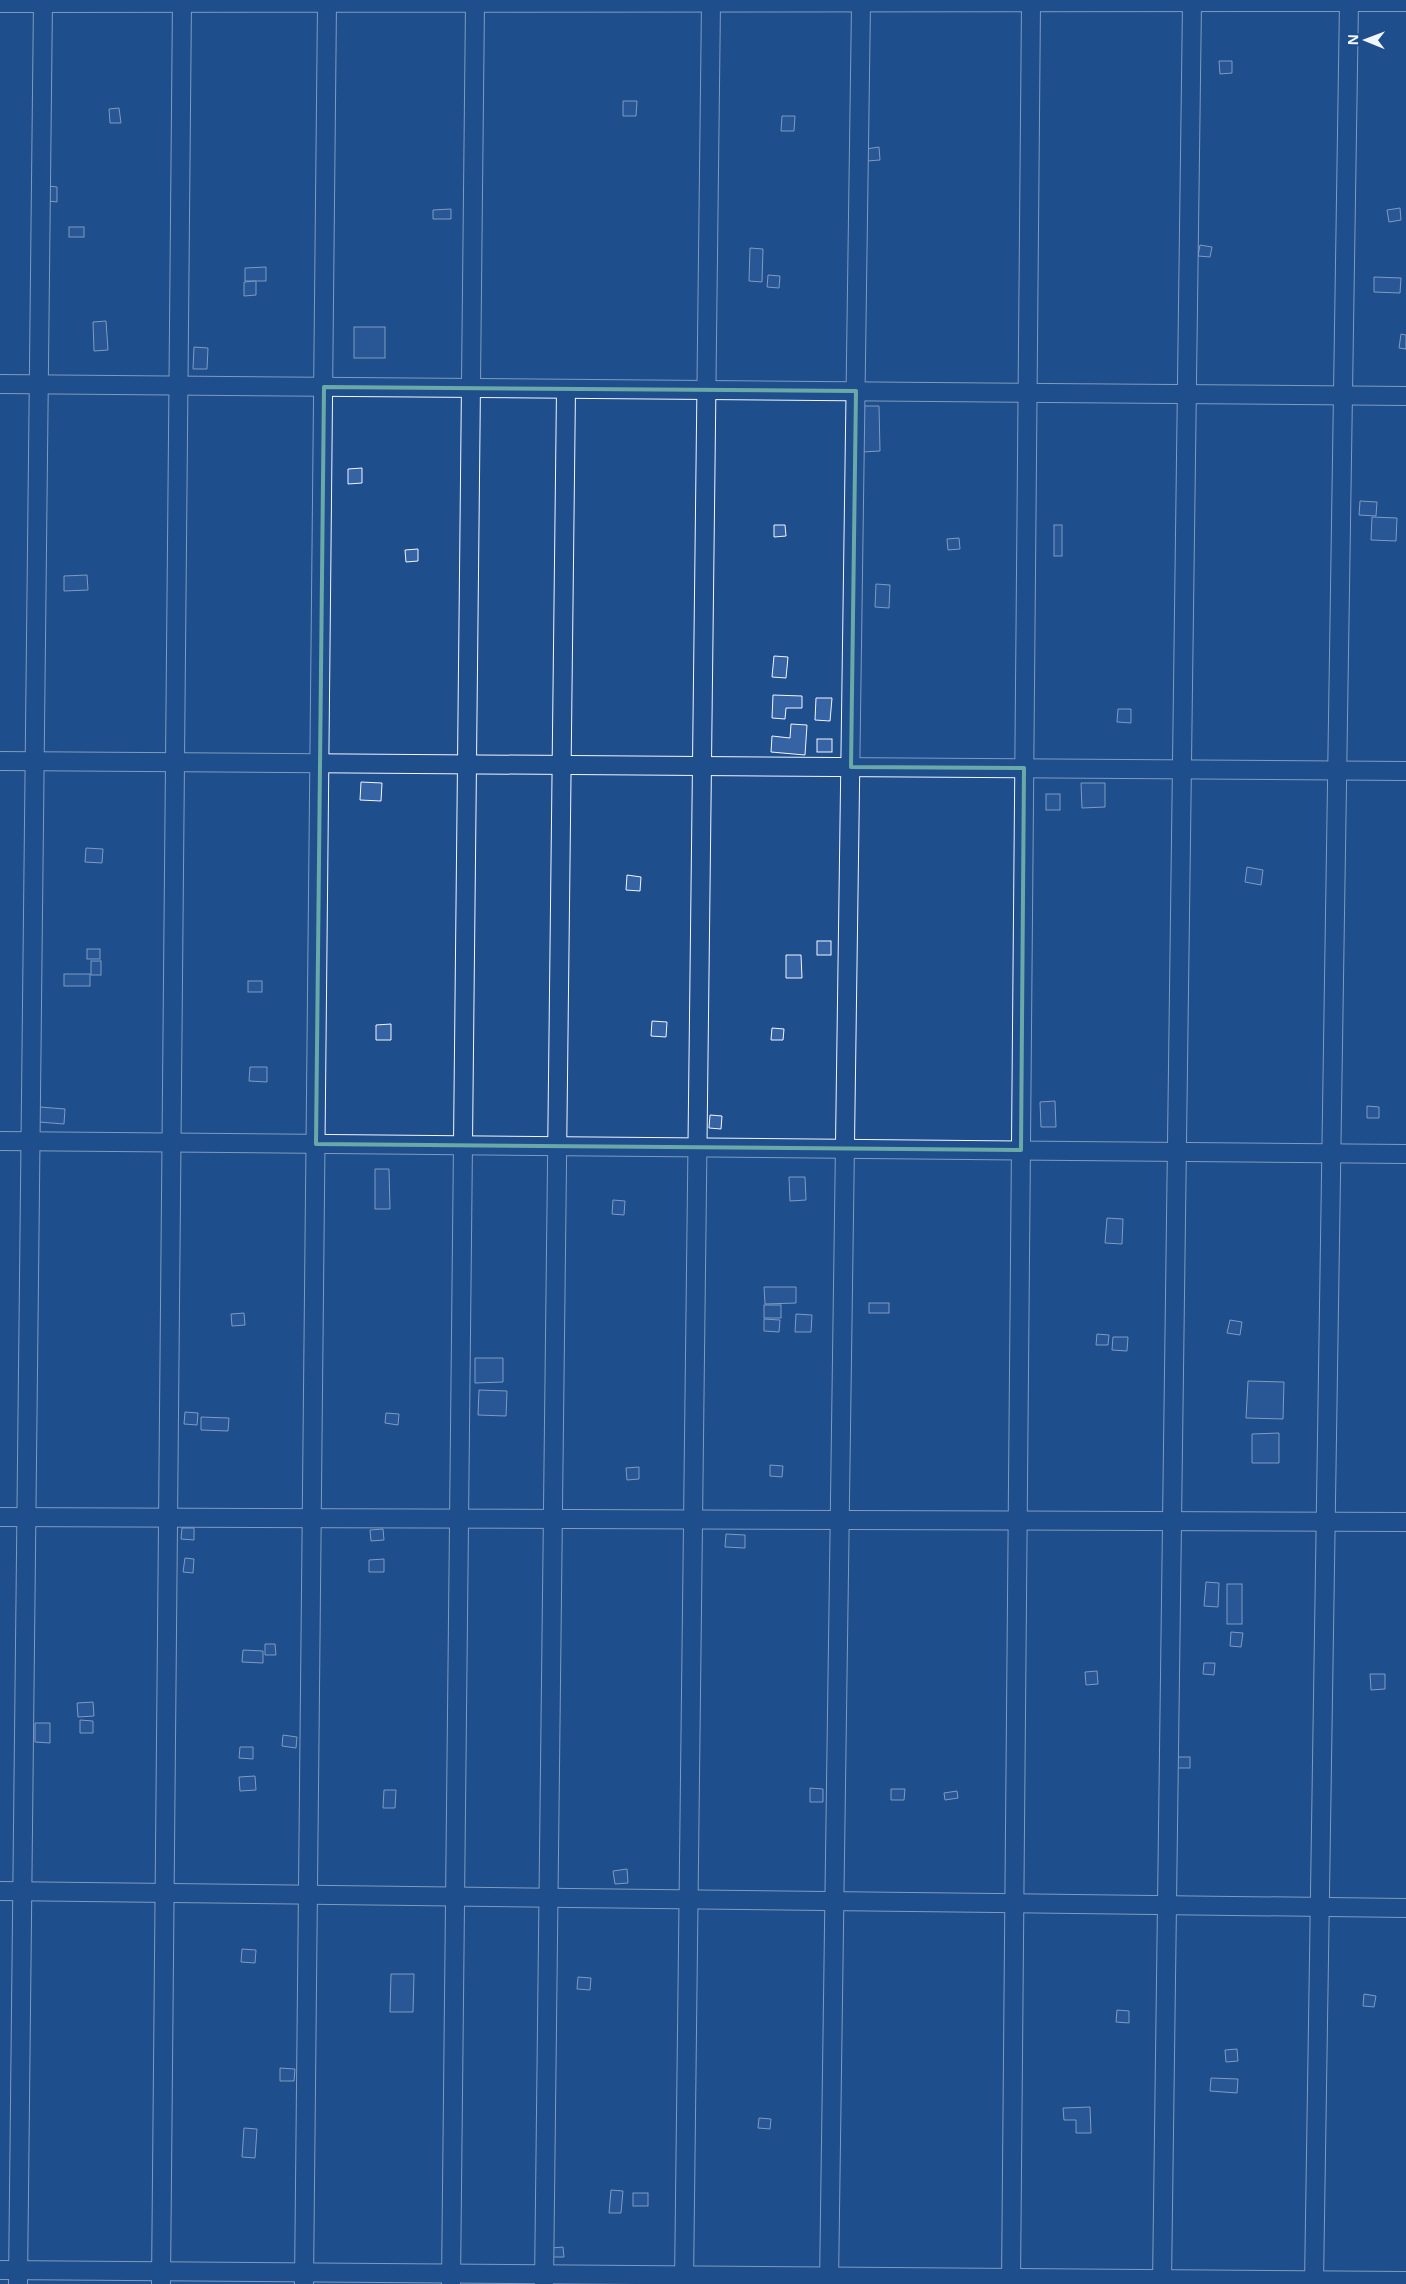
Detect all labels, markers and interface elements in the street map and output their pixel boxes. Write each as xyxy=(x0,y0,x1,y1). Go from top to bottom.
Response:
north arrow xyxy=(1341,15,1391,65)
text: N xyxy=(1343,34,1362,46)

